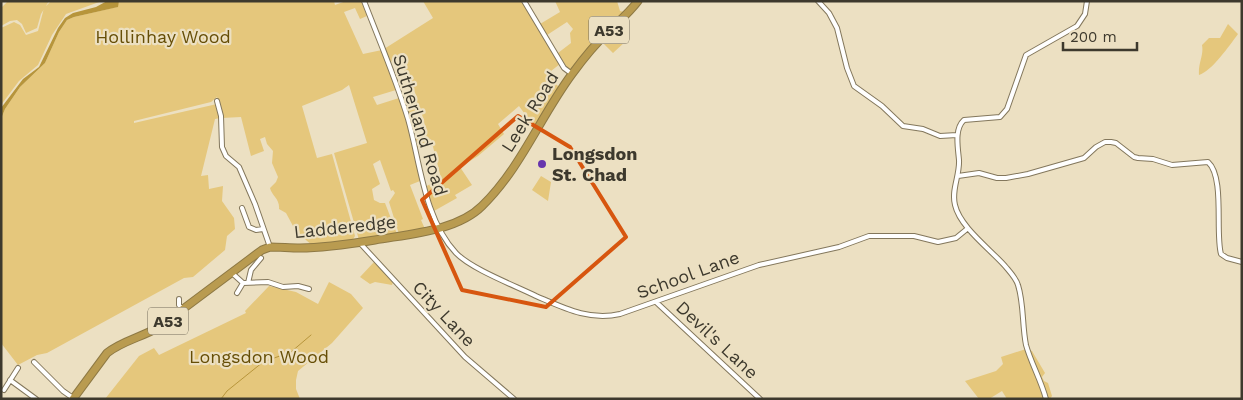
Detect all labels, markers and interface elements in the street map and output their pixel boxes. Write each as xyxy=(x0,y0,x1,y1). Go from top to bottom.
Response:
road number: A53 xyxy=(589,16,629,44)
scale bar xyxy=(1063,20,1137,52)
park label: Hollinhay Wood xyxy=(95,26,231,47)
text: 200 m xyxy=(1070,28,1117,46)
street label: Sutherland Road xyxy=(389,51,452,198)
street label: Leek Road xyxy=(497,68,563,156)
place label: Longsdon St. Chad xyxy=(552,143,638,185)
marker: Longsdon St. Chad xyxy=(536,158,548,170)
street label: Ladderedge xyxy=(293,211,397,242)
street label: School Lane xyxy=(634,246,742,303)
street label: City Lane xyxy=(409,276,480,351)
street label: Devil's Lane xyxy=(672,296,763,383)
road number: A53 xyxy=(148,308,188,334)
park label: Longsdon Wood xyxy=(189,346,329,367)

